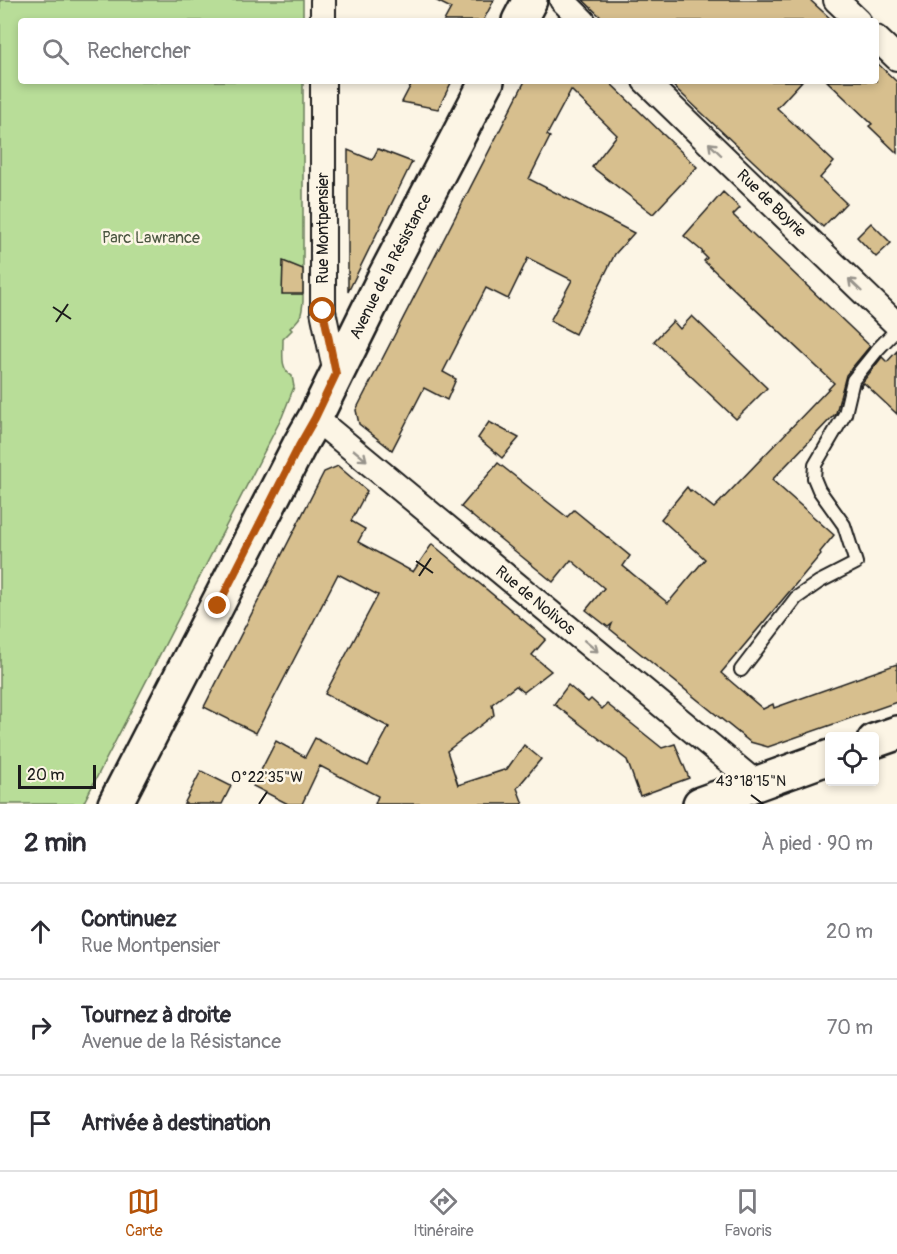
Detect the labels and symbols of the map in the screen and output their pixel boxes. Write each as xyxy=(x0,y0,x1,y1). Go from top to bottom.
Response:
one-way arrow xyxy=(708,142,723,156)
street label: Rue de Boyrie xyxy=(732,165,810,242)
street label: Rue Montpensier xyxy=(313,172,333,284)
street label: Avenue de la Résistance xyxy=(345,191,436,343)
park label: Parc Lawrance xyxy=(102,228,200,248)
one-way arrow xyxy=(848,278,863,292)
route start xyxy=(309,297,335,323)
one-way arrow xyxy=(352,448,367,462)
street label: Rue de Nolivos xyxy=(491,562,579,639)
route end xyxy=(204,592,230,618)
one-way arrow xyxy=(583,640,599,653)
scale bar xyxy=(18,762,96,790)
text: 0°22'35"W xyxy=(231,768,303,787)
text: 43°18'15"N xyxy=(716,772,786,791)

